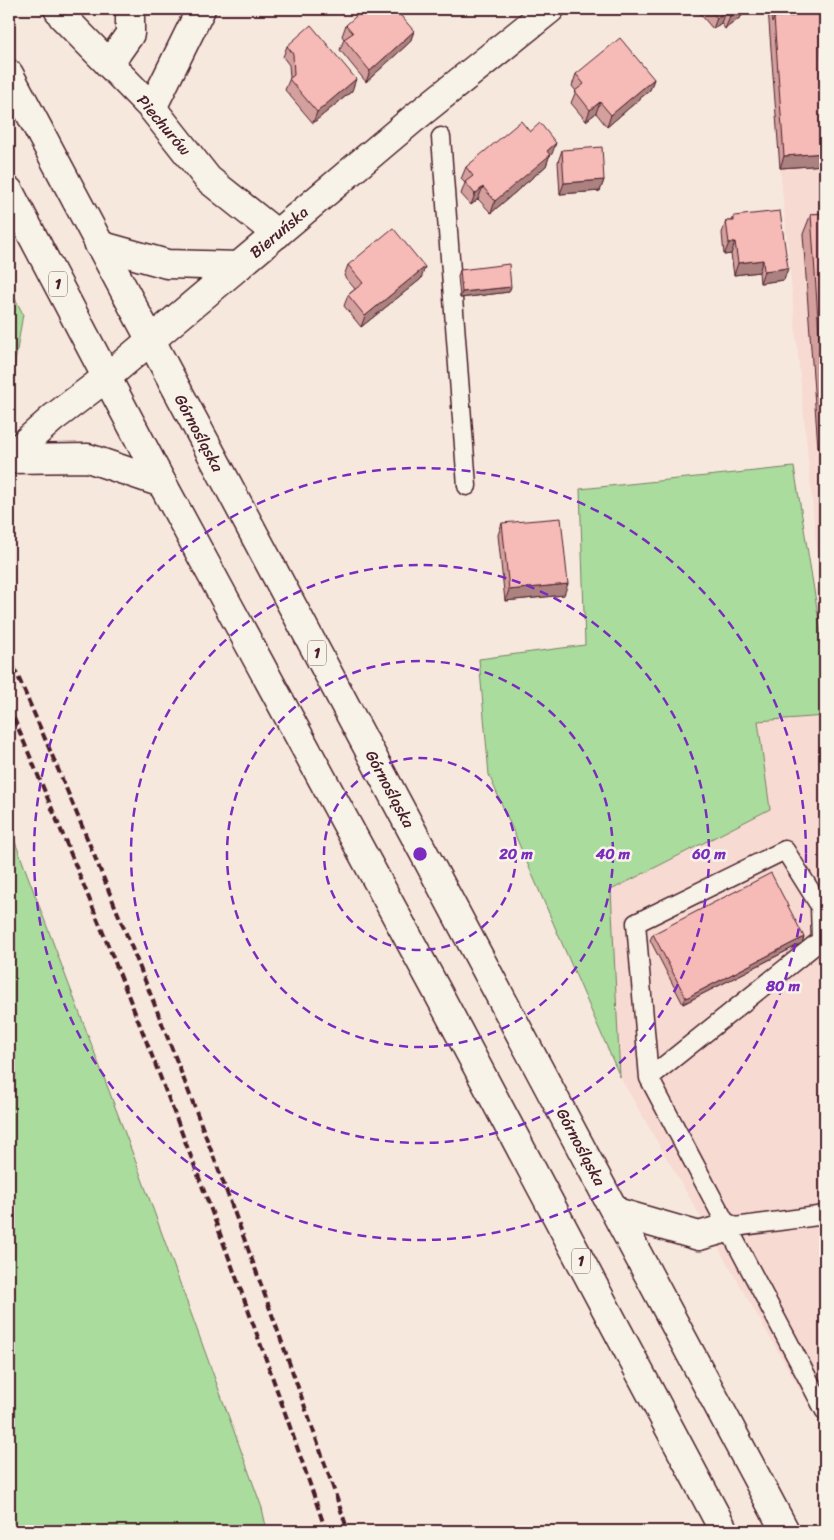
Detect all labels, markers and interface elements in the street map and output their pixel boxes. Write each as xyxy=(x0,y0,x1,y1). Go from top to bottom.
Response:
street label: Piechurów xyxy=(129,88,199,163)
street label: Bieruńska xyxy=(243,198,315,266)
road number: 1 xyxy=(49,272,67,296)
street label: Górnośląska xyxy=(166,389,232,478)
road number: 1 xyxy=(308,640,326,666)
street label: Górnośląska xyxy=(357,745,423,834)
text: 20 m xyxy=(498,841,533,867)
text: 40 m xyxy=(595,841,631,867)
text: 60 m xyxy=(691,841,726,867)
centre of rings xyxy=(411,845,429,863)
text: 80 m xyxy=(765,973,800,999)
street label: Górnośląska xyxy=(548,1103,614,1192)
road number: 1 xyxy=(572,1248,590,1274)

